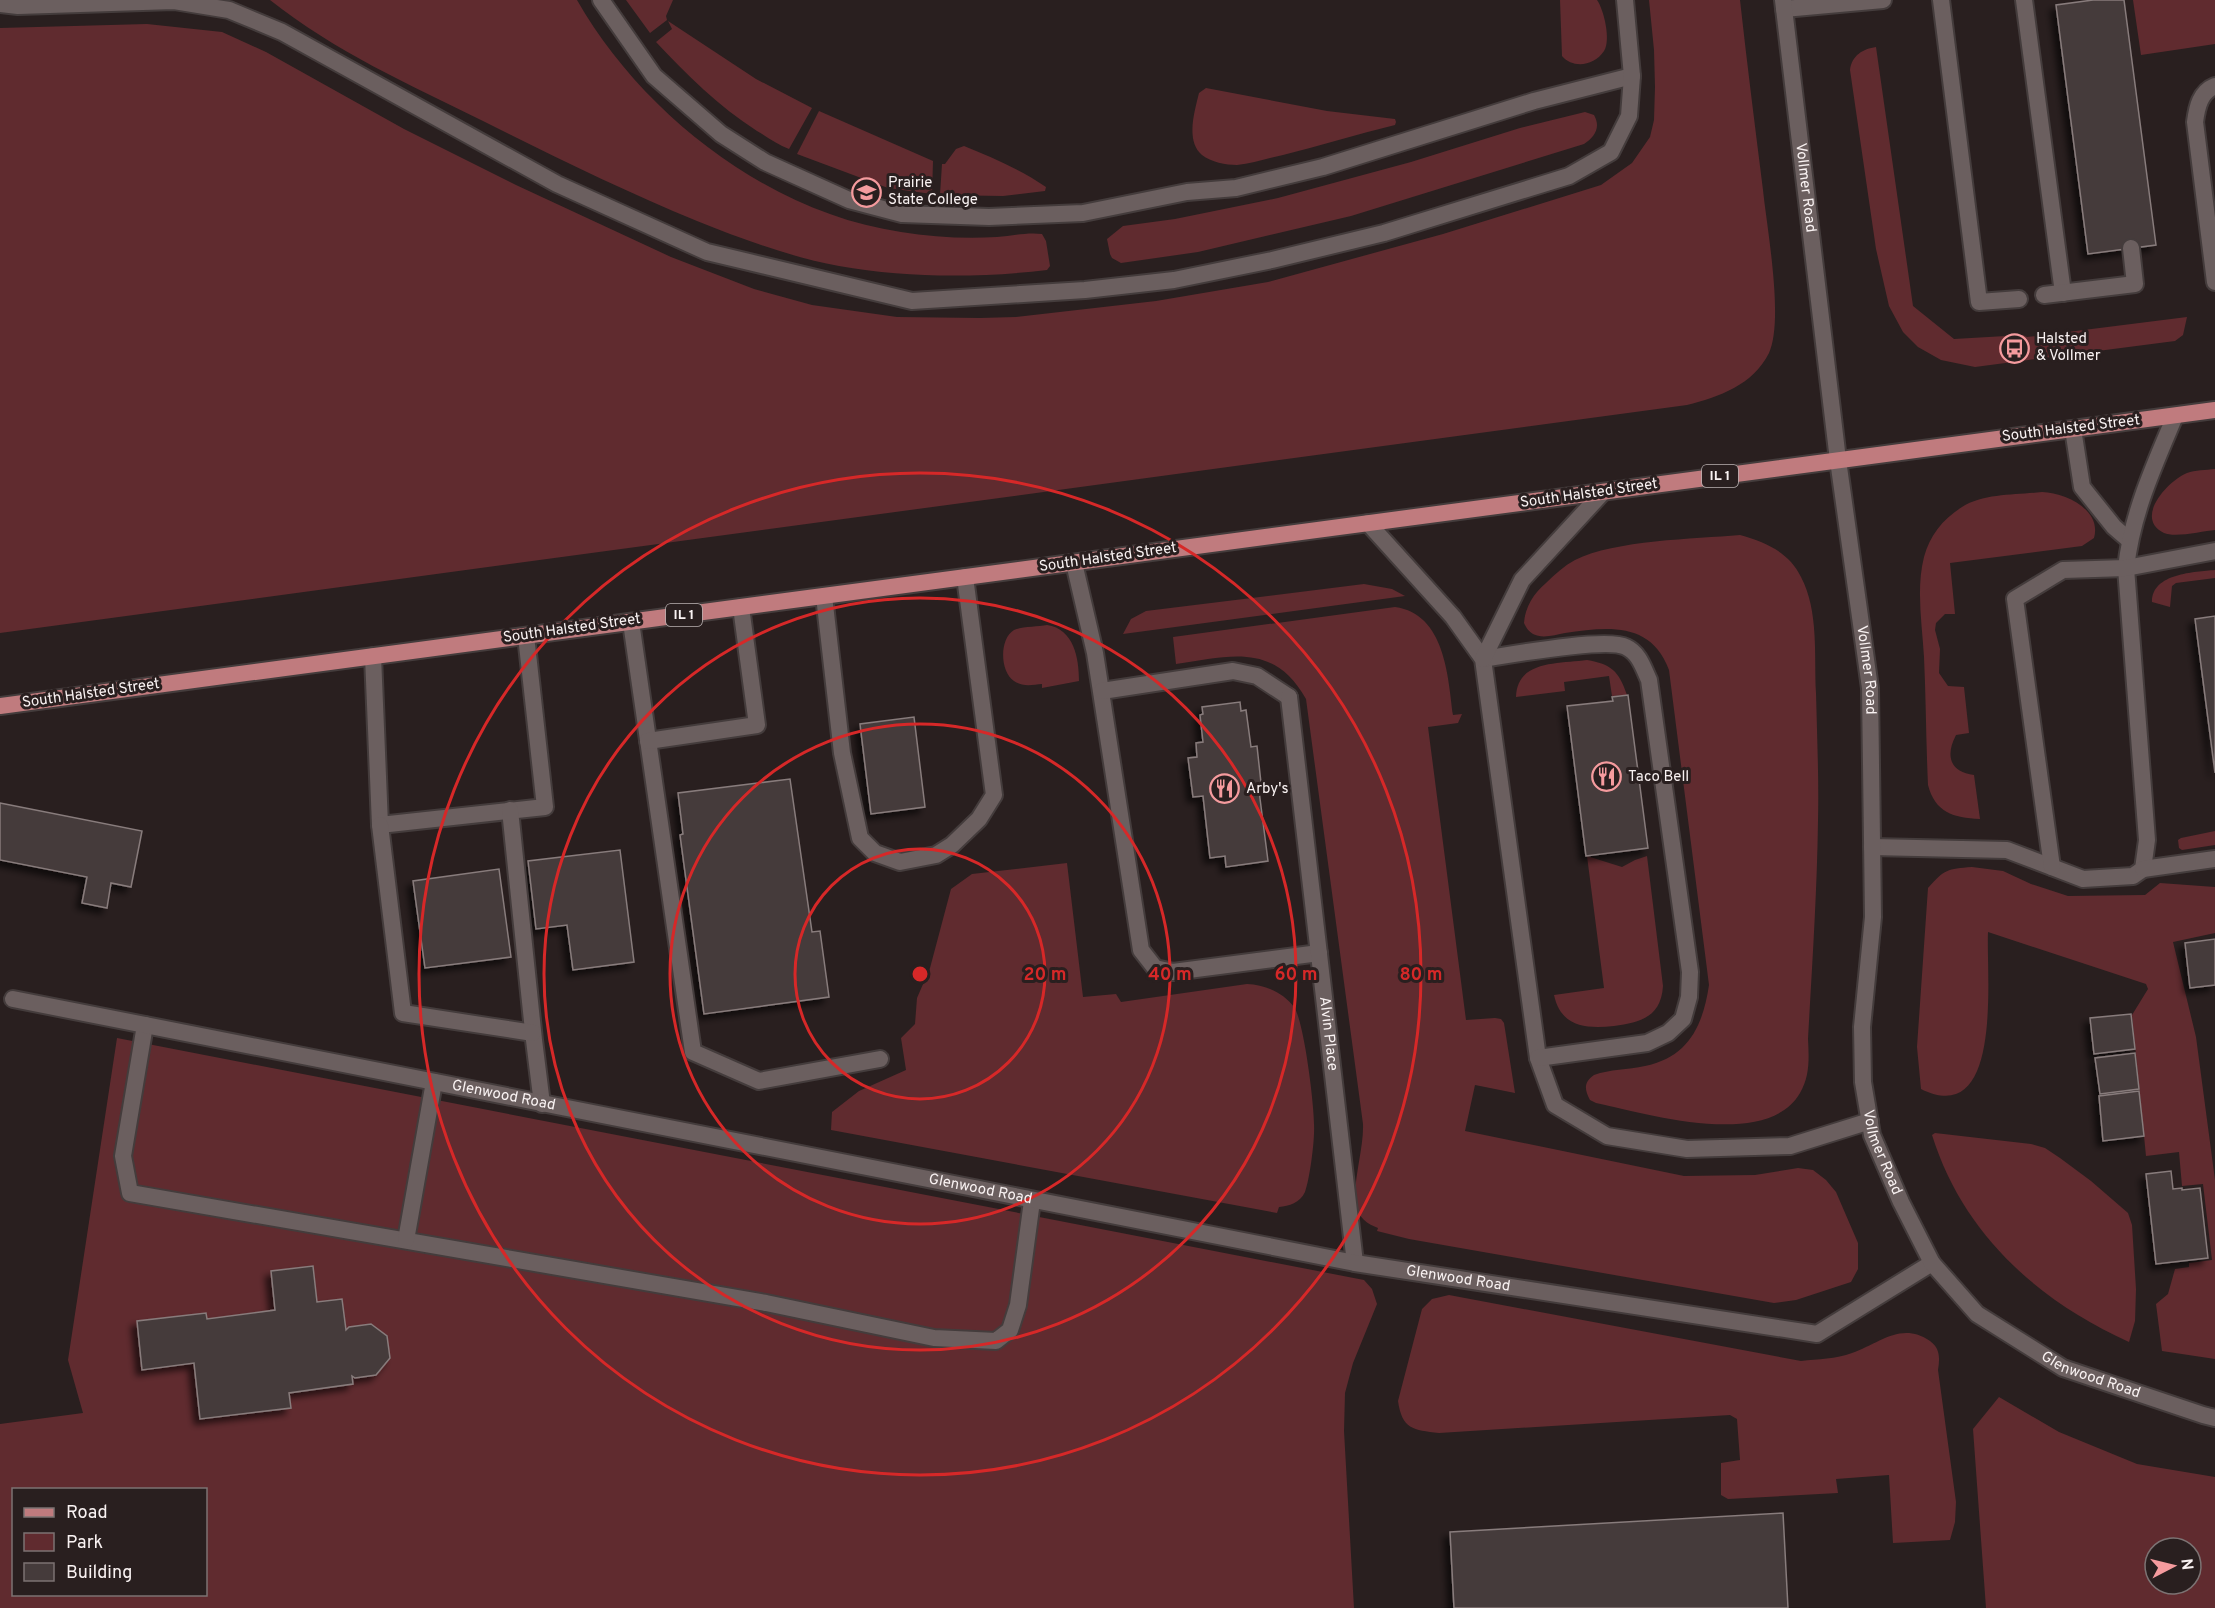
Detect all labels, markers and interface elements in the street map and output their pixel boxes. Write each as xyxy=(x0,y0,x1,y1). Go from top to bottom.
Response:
street label: Vollmer Road xyxy=(1791,142,1820,233)
place label: Prairie State College xyxy=(888,174,978,210)
school or university icon: Prairie State College xyxy=(851,176,883,208)
place label: Halsted & Vollmer xyxy=(2036,330,2101,366)
bus stop icon: Halsted & Vollmer xyxy=(1999,332,2031,364)
street label: South Halsted Street xyxy=(2001,411,2141,447)
road number: IL 1 xyxy=(1702,465,1738,487)
street label: South Halsted Street xyxy=(1519,475,1659,513)
street label: South Halsted Street xyxy=(1038,539,1178,577)
road number: IL 1 xyxy=(666,604,702,626)
street label: South Halsted Street xyxy=(502,610,642,648)
street label: Vollmer Road xyxy=(1852,624,1880,715)
street label: South Halsted Street xyxy=(21,675,161,713)
restaurant icon: Taco Bell xyxy=(1591,761,1623,793)
place label: Taco Bell xyxy=(1628,768,1689,787)
restaurant icon: Arby's xyxy=(1209,773,1241,805)
place label: Arby's xyxy=(1246,780,1288,799)
centre of rings xyxy=(910,964,930,984)
text: 20 m xyxy=(1023,964,1067,987)
text: 40 m xyxy=(1148,964,1192,987)
text: 60 m xyxy=(1274,964,1318,987)
text: 80 m xyxy=(1399,964,1443,987)
street label: Alvin Place xyxy=(1314,995,1342,1072)
street label: Glenwood Road xyxy=(450,1076,557,1115)
street label: Vollmer Road xyxy=(1858,1108,1906,1198)
street label: Glenwood Road xyxy=(927,1170,1034,1209)
street label: Glenwood Road xyxy=(1405,1261,1512,1296)
street label: Glenwood Road xyxy=(2037,1347,2143,1403)
legend xyxy=(12,1488,207,1596)
text: Road xyxy=(66,1502,108,1525)
text: Park xyxy=(66,1532,103,1555)
north arrow xyxy=(2143,1536,2203,1596)
text: N xyxy=(2175,1557,2197,1571)
text: Building xyxy=(66,1562,132,1585)

